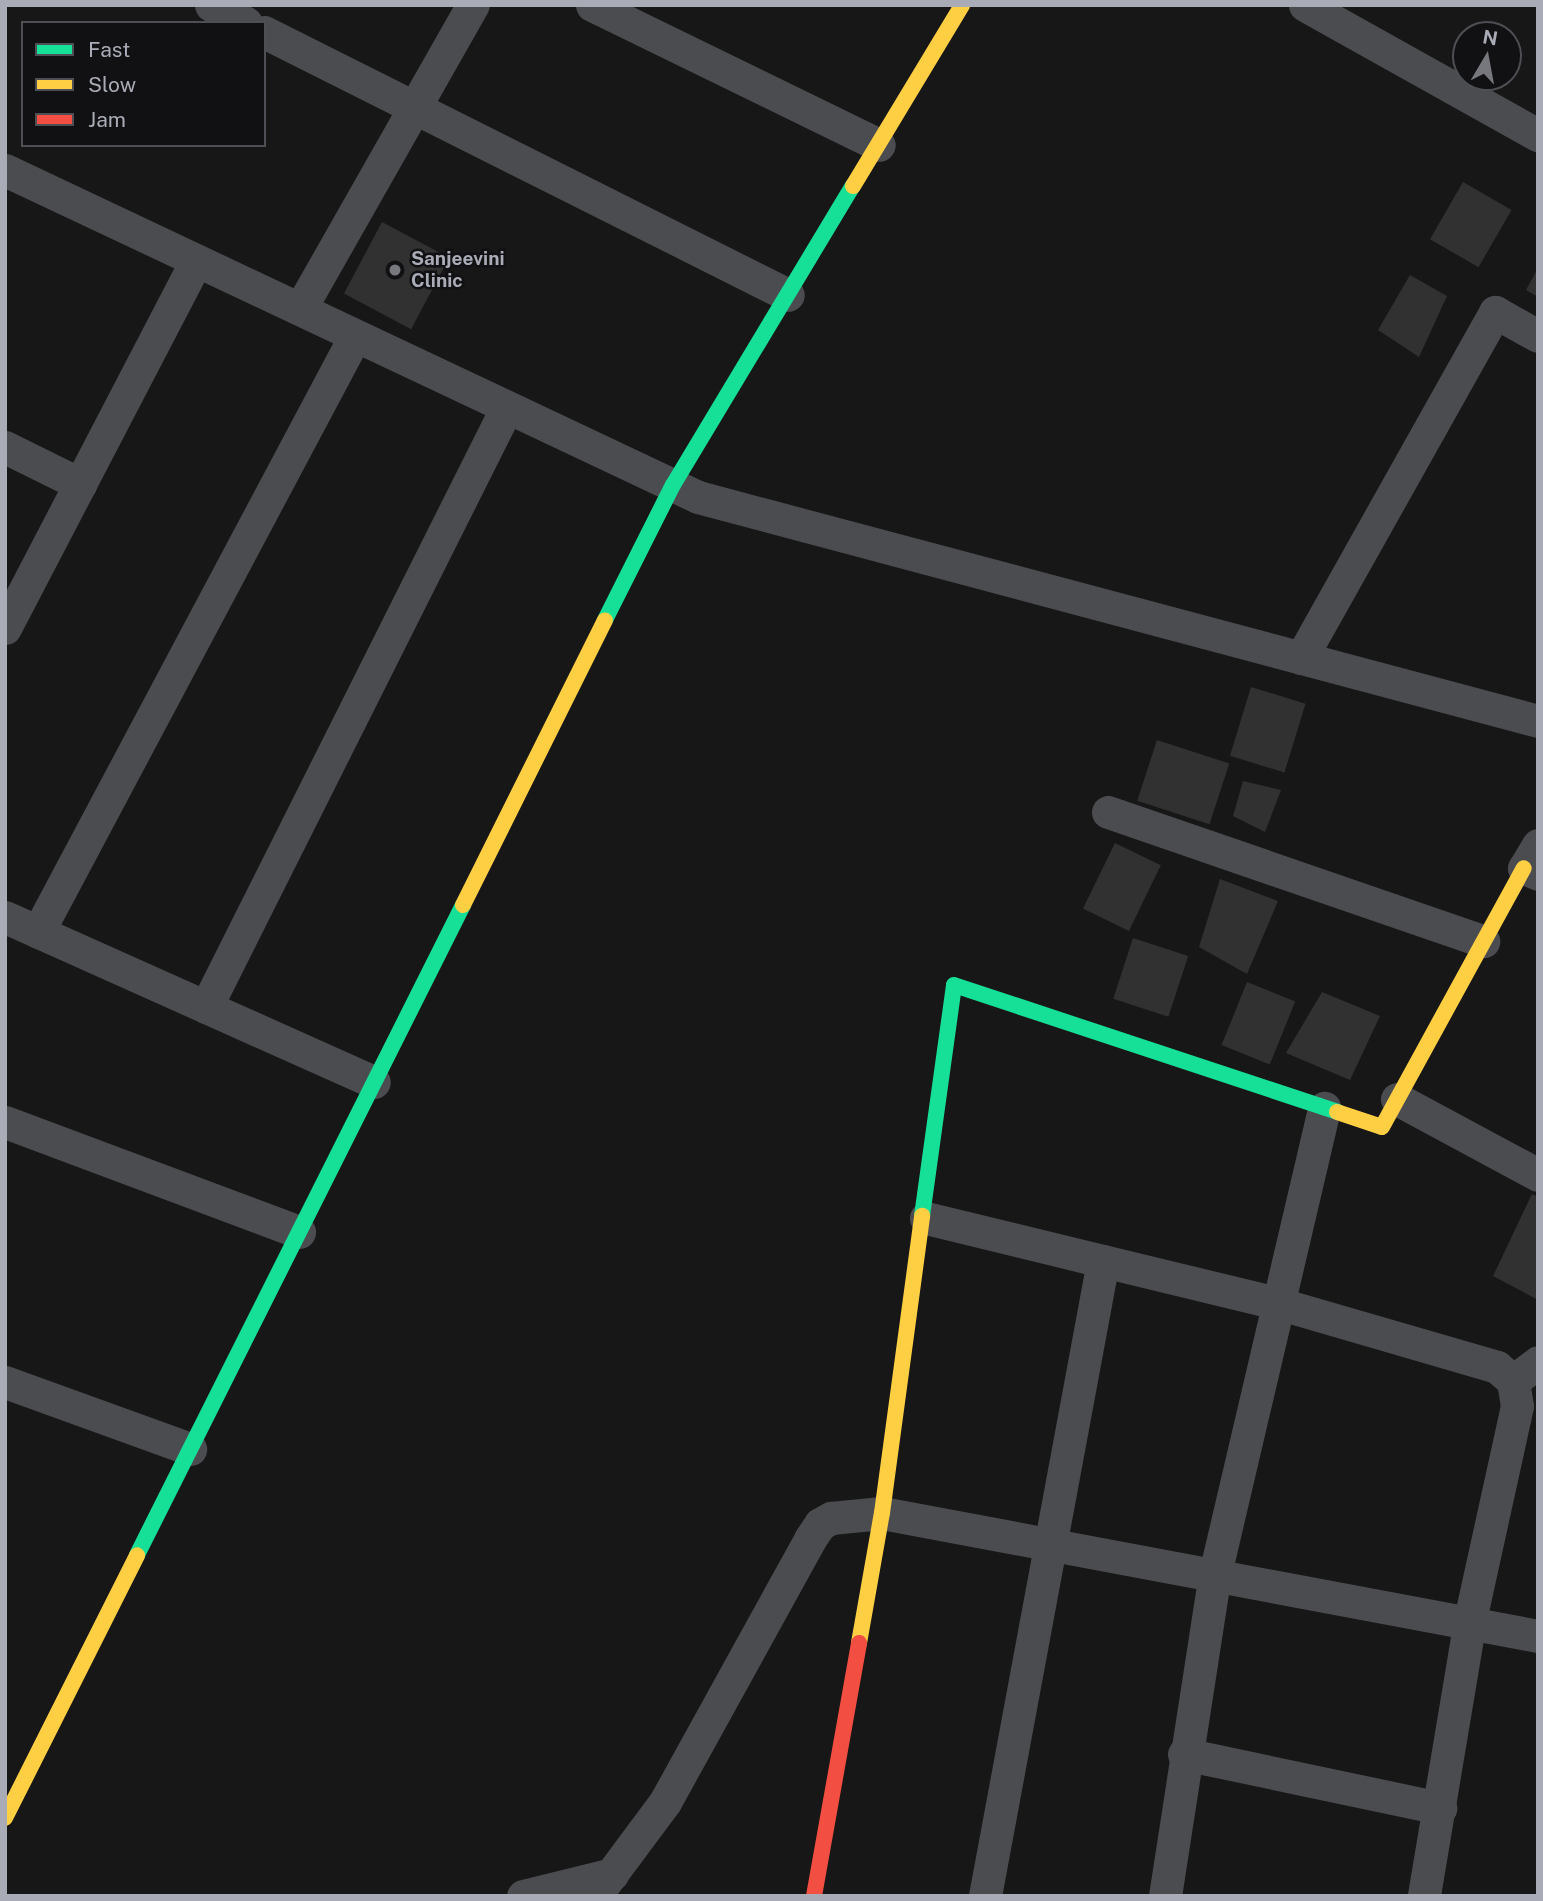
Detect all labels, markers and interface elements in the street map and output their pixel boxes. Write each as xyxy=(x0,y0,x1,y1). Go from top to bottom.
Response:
legend xyxy=(21,21,266,147)
north arrow xyxy=(1452,21,1522,91)
text: N xyxy=(1481,25,1500,49)
text: Fast xyxy=(88,37,130,62)
text: Slow xyxy=(88,72,136,97)
text: Jam xyxy=(88,107,126,132)
place label: Sanjeevini Clinic xyxy=(411,248,505,292)
marker: Sanjeevini Clinic xyxy=(385,260,405,280)

